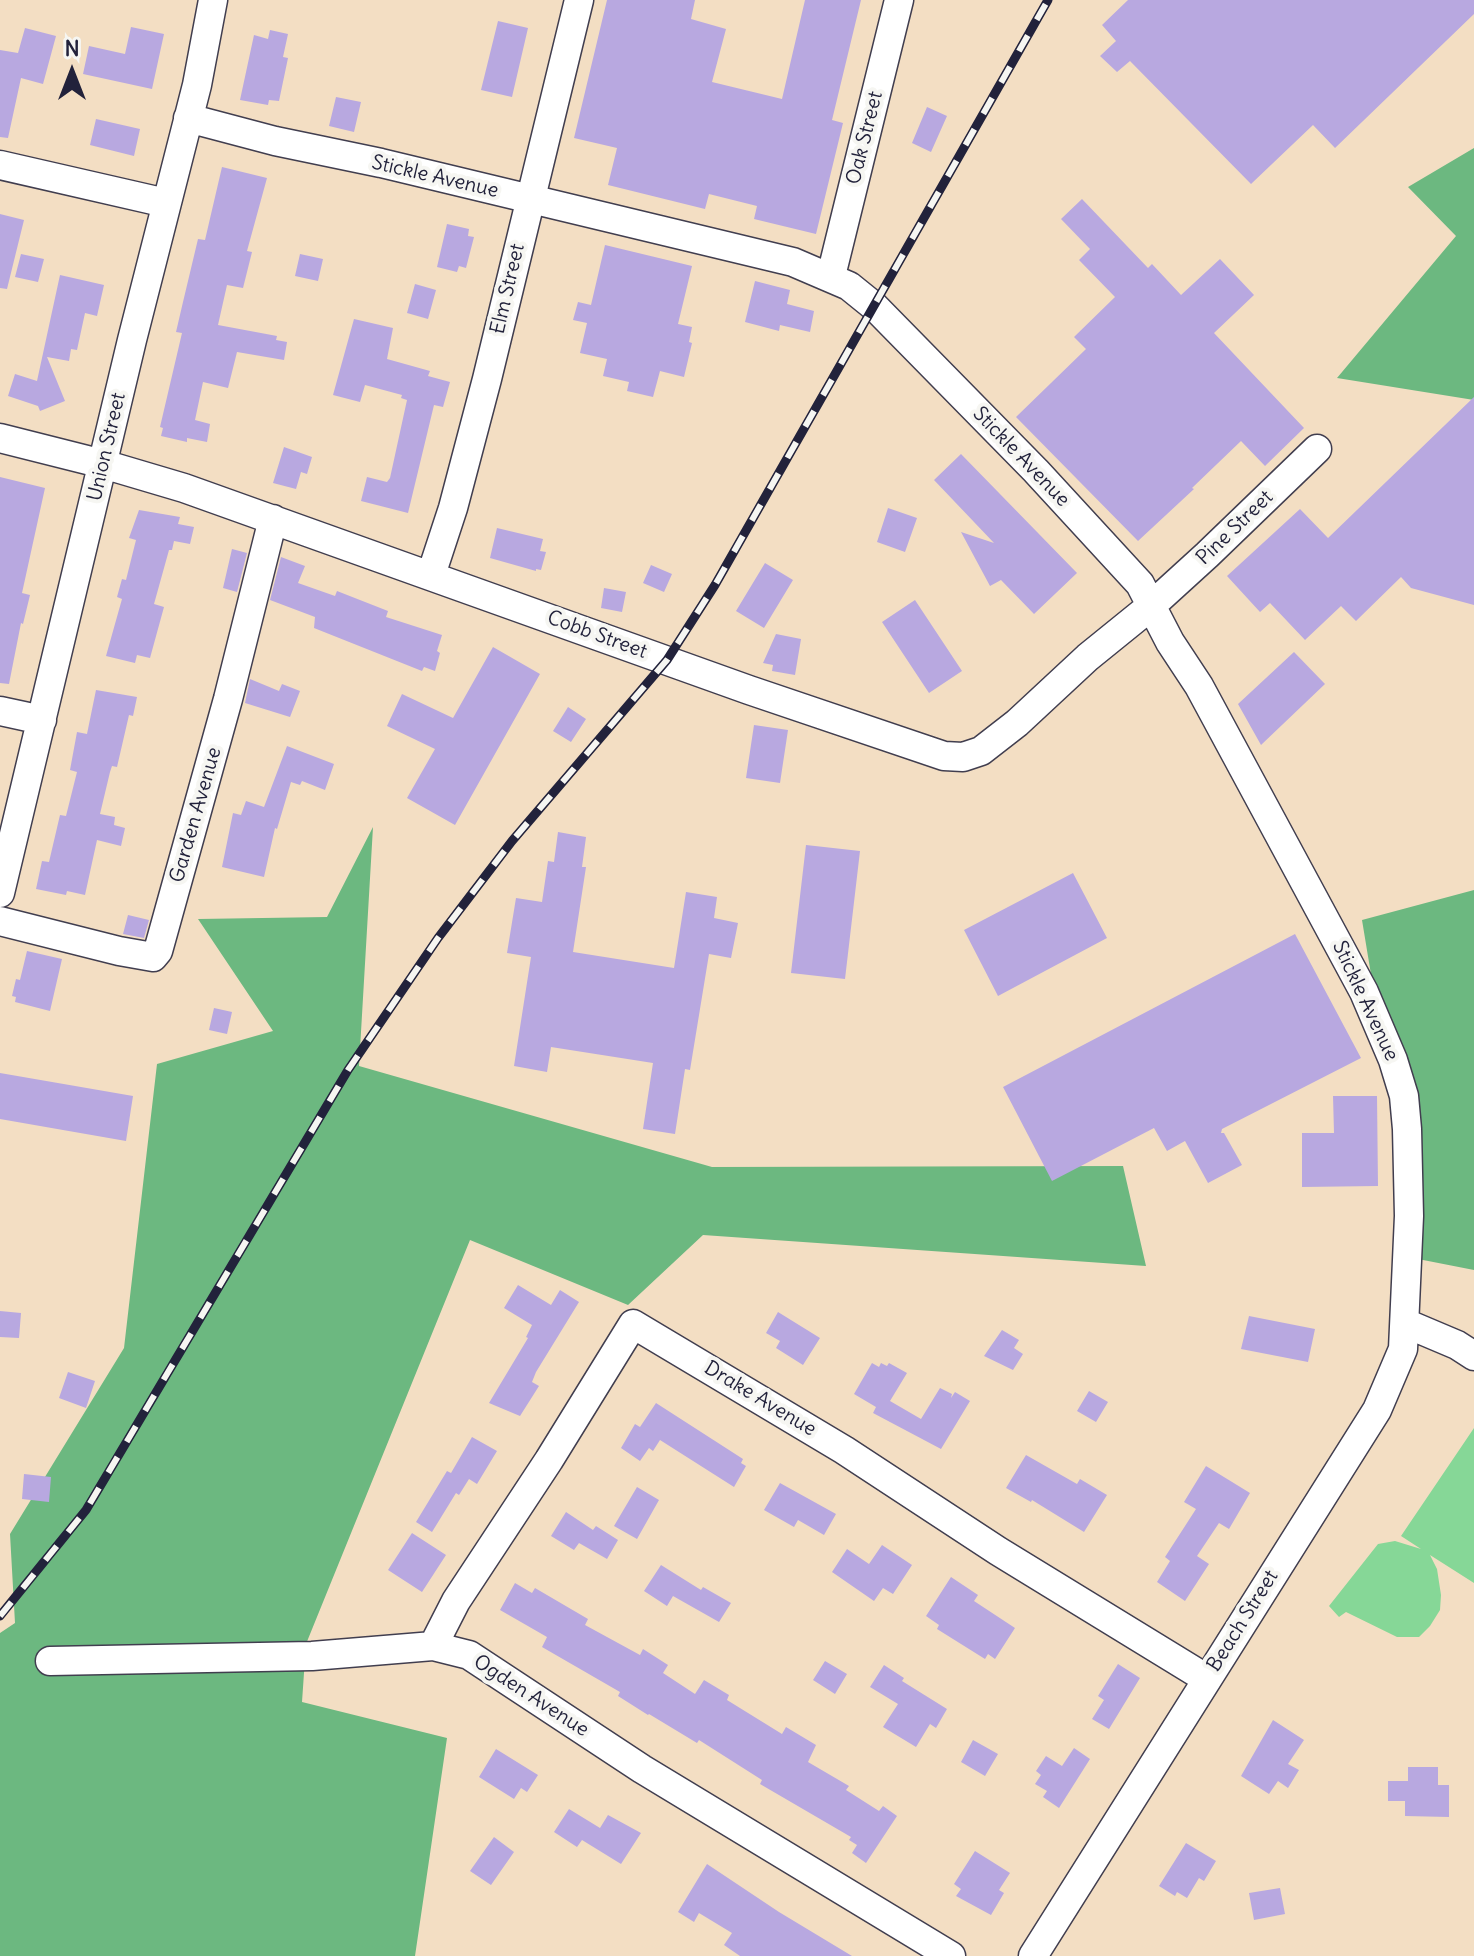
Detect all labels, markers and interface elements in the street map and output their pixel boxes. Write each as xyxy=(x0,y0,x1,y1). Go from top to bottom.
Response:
north arrow xyxy=(32,32,112,112)
text: N xyxy=(64,34,80,62)
street label: Oak Street xyxy=(842,89,888,187)
street label: Stickle Avenue xyxy=(369,151,501,203)
street label: Elm Street xyxy=(486,242,530,336)
street label: Union Street xyxy=(83,390,131,504)
street label: Stickle Avenue xyxy=(967,402,1075,512)
street label: Pine Street xyxy=(1192,486,1278,570)
street label: Cobb Street xyxy=(544,606,650,664)
street label: Garden Avenue xyxy=(165,745,227,885)
street label: Stickle Avenue xyxy=(1327,937,1403,1065)
street label: Drake Avenue xyxy=(700,1356,820,1442)
street label: Beach Street xyxy=(1202,1566,1284,1676)
street label: Ogden Avenue xyxy=(469,1650,593,1742)

